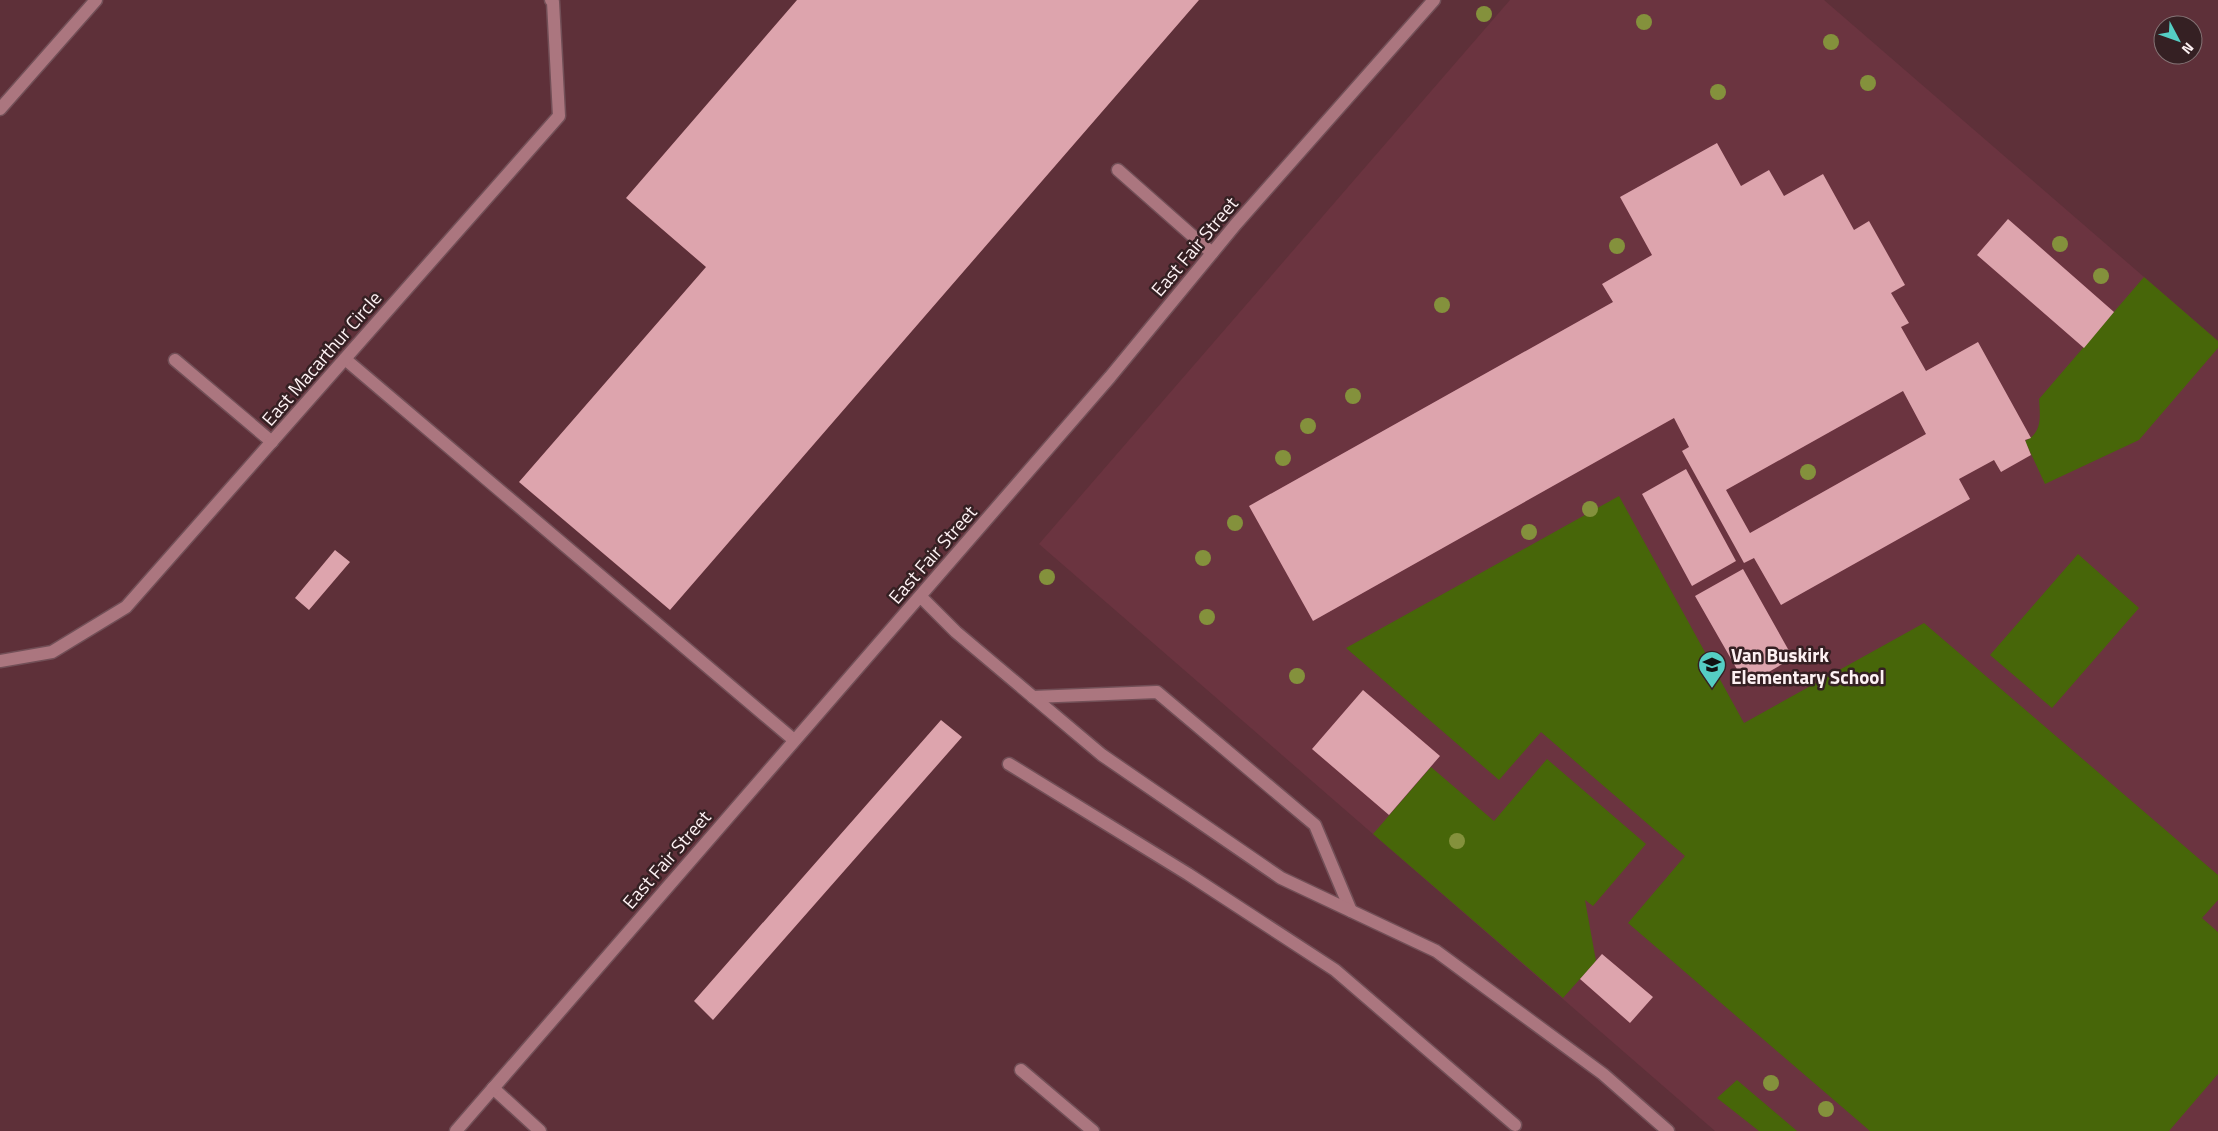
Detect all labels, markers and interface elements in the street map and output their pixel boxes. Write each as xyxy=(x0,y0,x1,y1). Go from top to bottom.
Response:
north arrow xyxy=(2153,15,2203,65)
text: N xyxy=(2177,38,2199,59)
street label: East Fair Street xyxy=(1144,190,1245,302)
street label: East Macarthur Circle xyxy=(254,284,388,432)
street label: East Fair Street xyxy=(881,498,983,610)
place label: Van Buskirk Elementary School xyxy=(1731,640,1885,691)
school or university icon: Van Buskirk Elementary School xyxy=(1697,650,1727,689)
street label: East Fair Street xyxy=(615,803,717,915)

